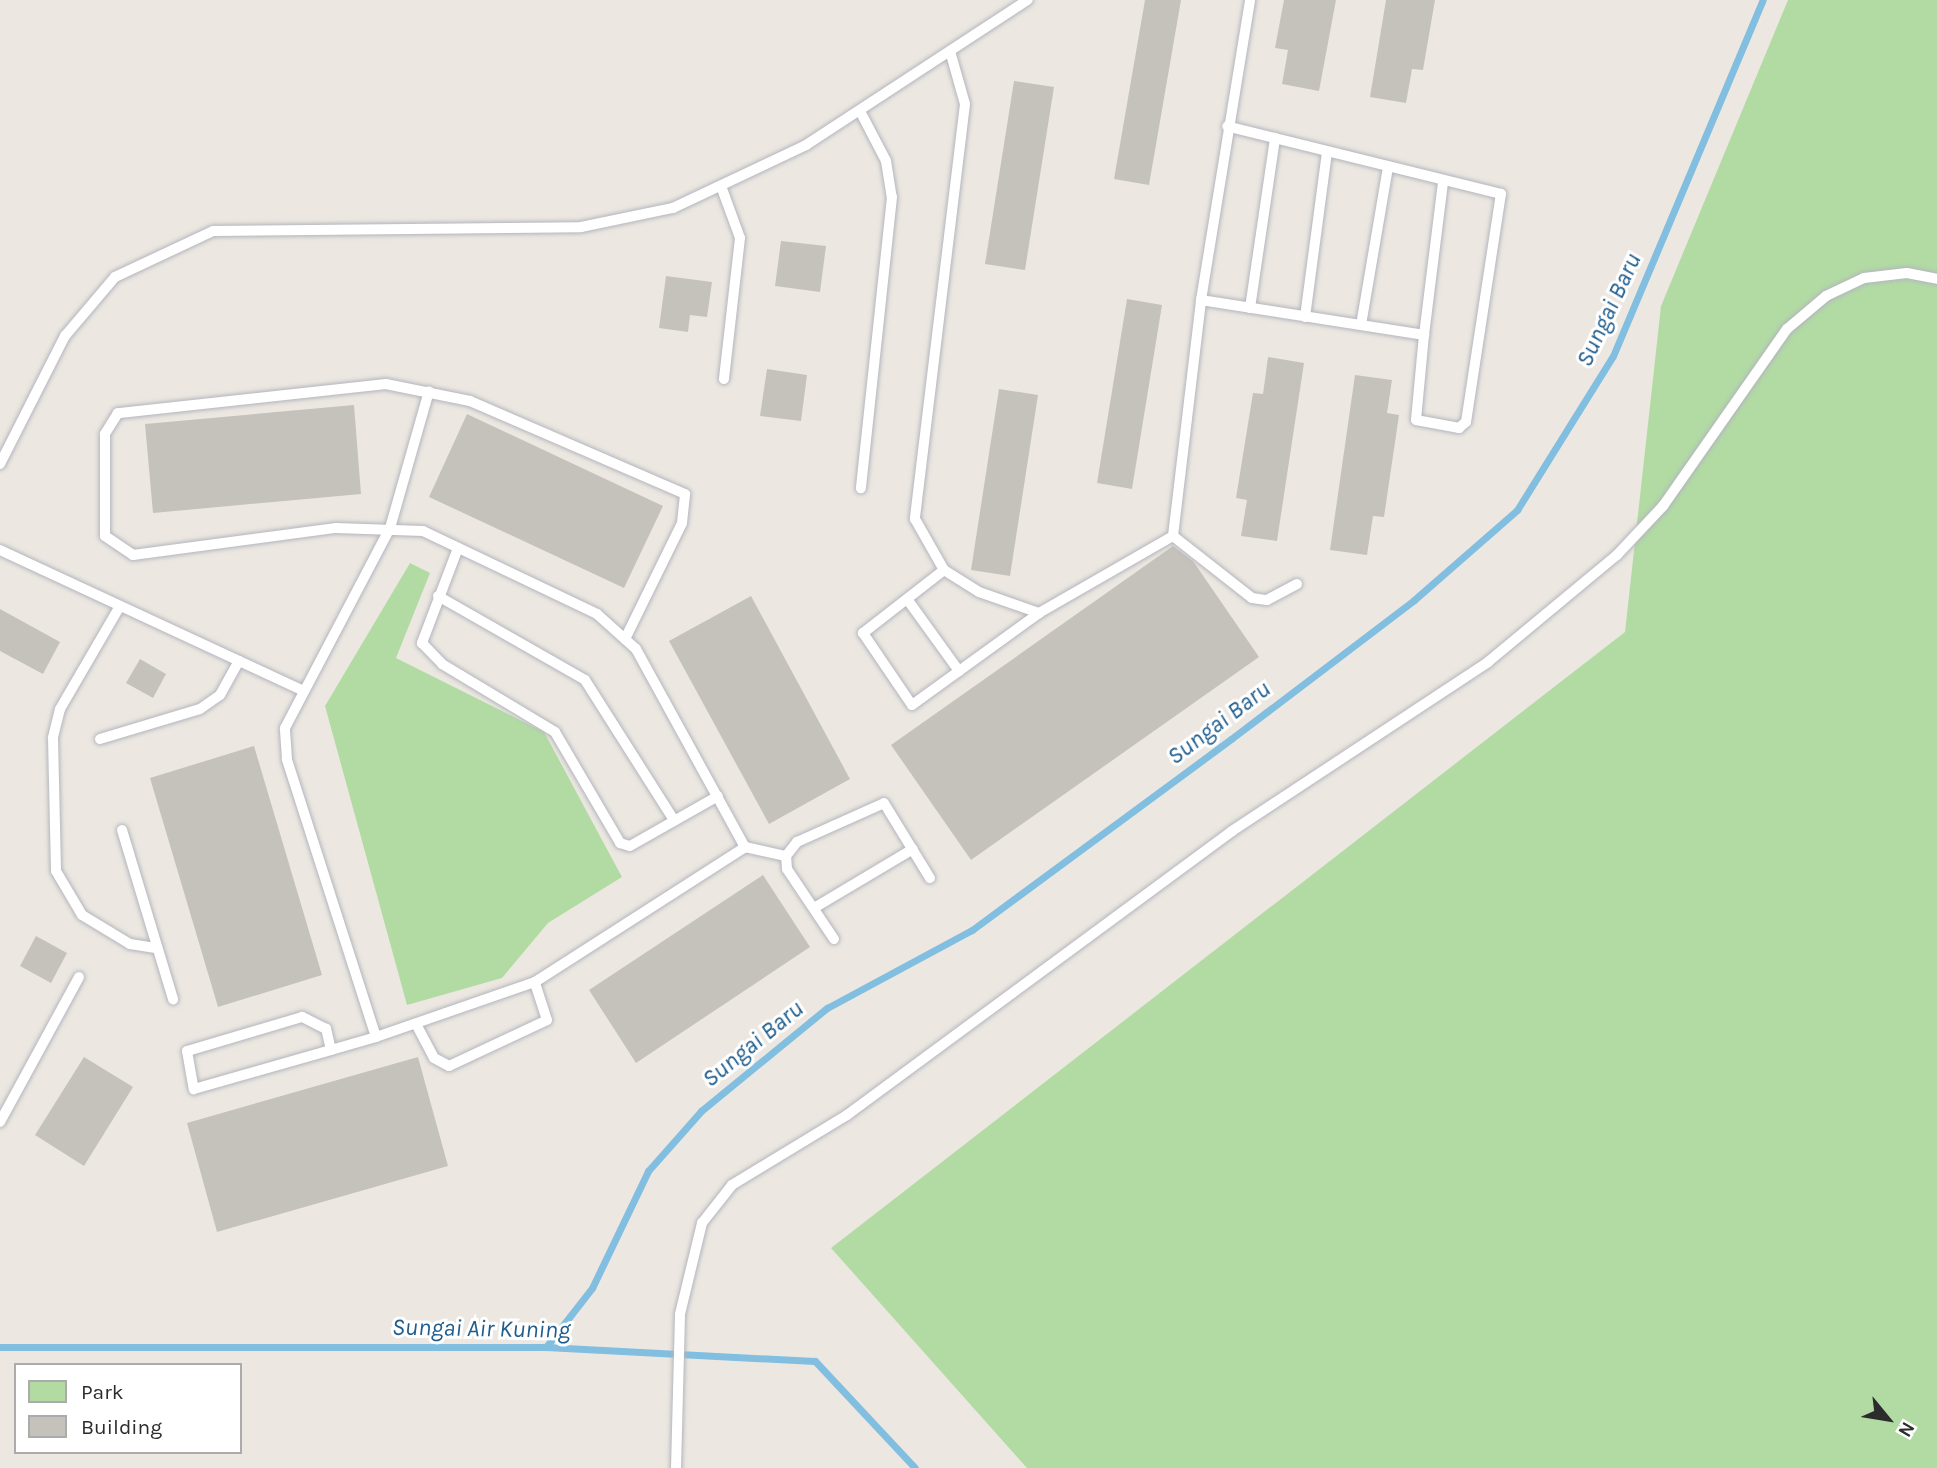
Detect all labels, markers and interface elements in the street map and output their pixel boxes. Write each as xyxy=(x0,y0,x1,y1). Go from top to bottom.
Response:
water label: Sungai Baru xyxy=(1570,249,1648,371)
water label: Sungai Baru xyxy=(1162,675,1276,771)
water label: Sungai Baru xyxy=(697,994,809,1094)
water label: Sungai Air Kuning xyxy=(392,1313,570,1345)
legend xyxy=(14,1363,242,1454)
text: Park xyxy=(81,1380,124,1404)
north arrow xyxy=(1853,1384,1923,1454)
text: Building xyxy=(81,1415,162,1439)
text: N xyxy=(1893,1418,1919,1441)

